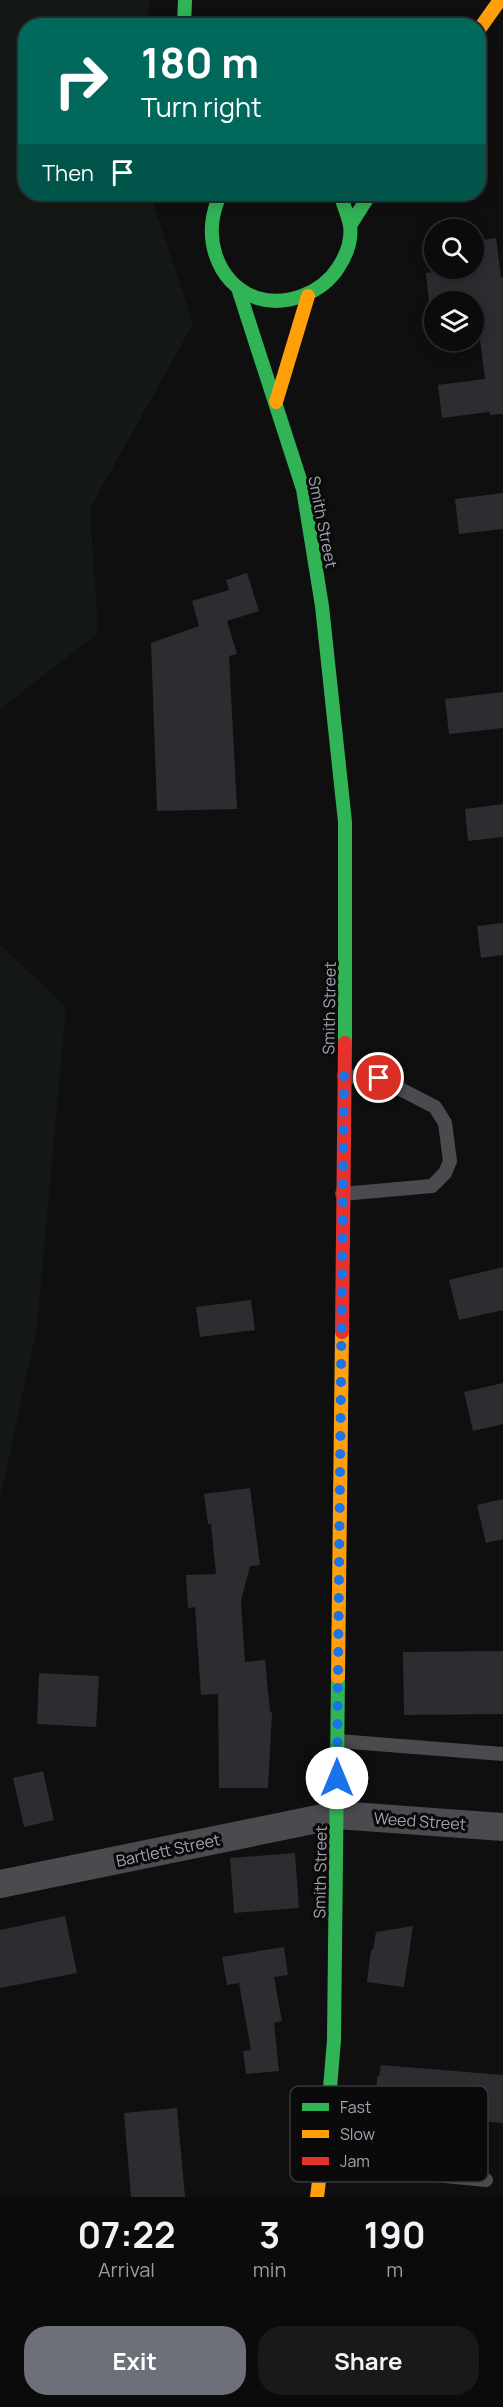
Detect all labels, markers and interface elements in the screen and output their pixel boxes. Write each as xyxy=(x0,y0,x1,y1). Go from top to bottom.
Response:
text: 180 m xyxy=(141,33,259,91)
icon: right xyxy=(42,42,120,120)
text: Turn right xyxy=(141,88,262,125)
icon: arrive xyxy=(106,156,139,189)
text: Then xyxy=(42,158,94,188)
map controls xyxy=(424,219,484,351)
button: search xyxy=(424,219,484,279)
button: layers xyxy=(424,291,484,351)
street label: Smith Street xyxy=(303,474,343,570)
street label: Smith Street xyxy=(317,961,341,1055)
pin xyxy=(353,1052,404,1103)
icon: arrive xyxy=(362,1061,395,1094)
position arrow xyxy=(305,1746,369,1810)
street label: Weed Street xyxy=(373,1807,467,1835)
street label: Smith Street xyxy=(308,1825,332,1919)
street label: Bartlett Street xyxy=(114,1828,222,1872)
legend xyxy=(290,2086,488,2182)
text: Fast xyxy=(340,2096,371,2118)
text: Slow xyxy=(340,2123,375,2145)
text: Jam xyxy=(340,2150,370,2172)
text: 07:22 xyxy=(77,2210,175,2259)
text: 3 xyxy=(259,2210,280,2259)
text: 190 xyxy=(364,2210,426,2259)
text: Arrival xyxy=(98,2256,155,2283)
text: min xyxy=(253,2256,286,2283)
text: m xyxy=(386,2256,403,2283)
button: Exit xyxy=(24,2326,246,2395)
button: Share xyxy=(258,2326,479,2395)

